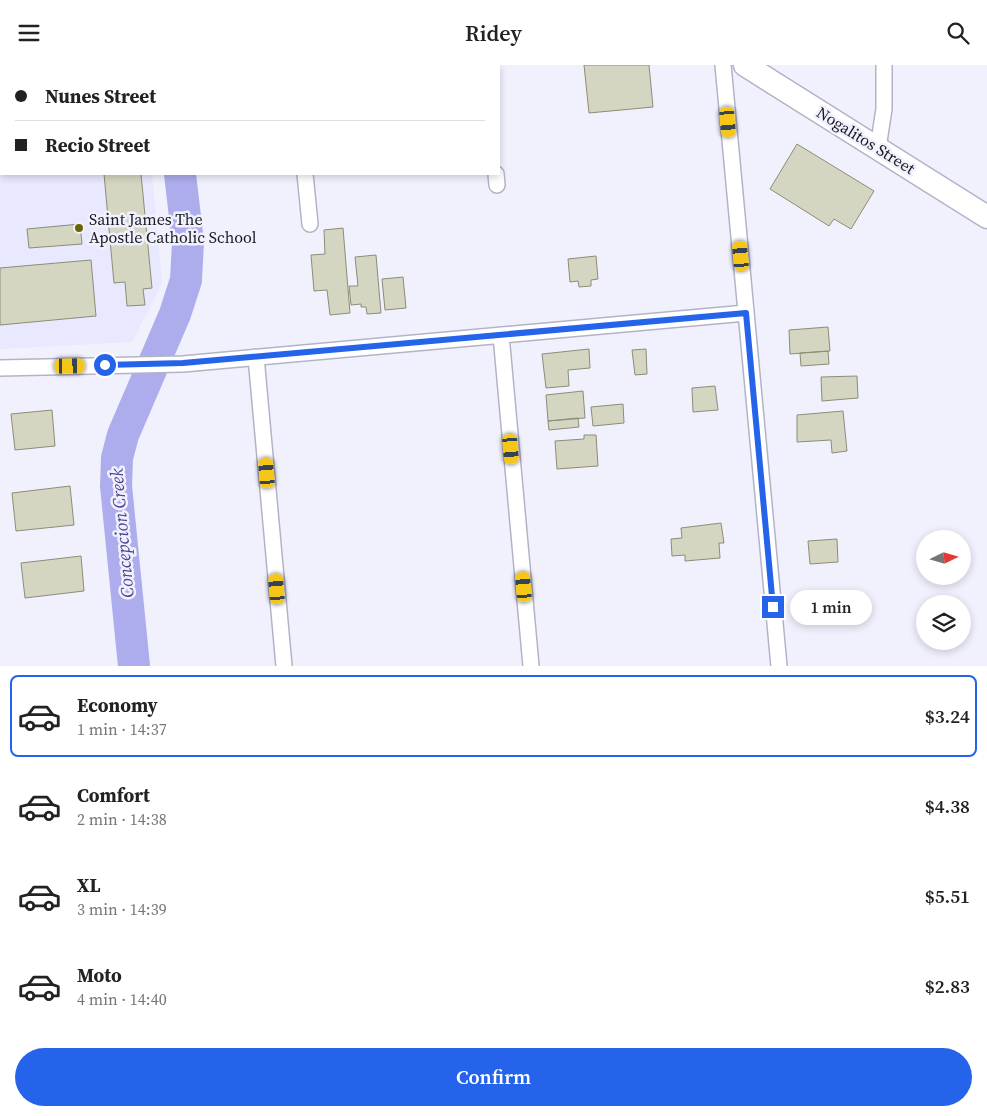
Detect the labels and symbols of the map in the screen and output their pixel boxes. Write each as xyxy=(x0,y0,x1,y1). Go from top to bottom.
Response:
street label: Nogalitos Street xyxy=(813,101,920,179)
car xyxy=(719,106,736,138)
place label: Saint James The Apostle Catholic School xyxy=(89,208,257,248)
marker: Saint James The Apostle Catholic School xyxy=(73,222,85,234)
car xyxy=(732,240,749,272)
route start xyxy=(94,354,116,376)
car xyxy=(54,358,85,374)
car xyxy=(502,433,519,465)
car xyxy=(258,457,275,489)
water label: Concepcion Creek xyxy=(103,467,140,599)
north arrow xyxy=(916,530,971,585)
car xyxy=(515,571,532,603)
car xyxy=(268,573,285,605)
callout: 1 min xyxy=(790,589,873,625)
route end xyxy=(762,596,784,618)

